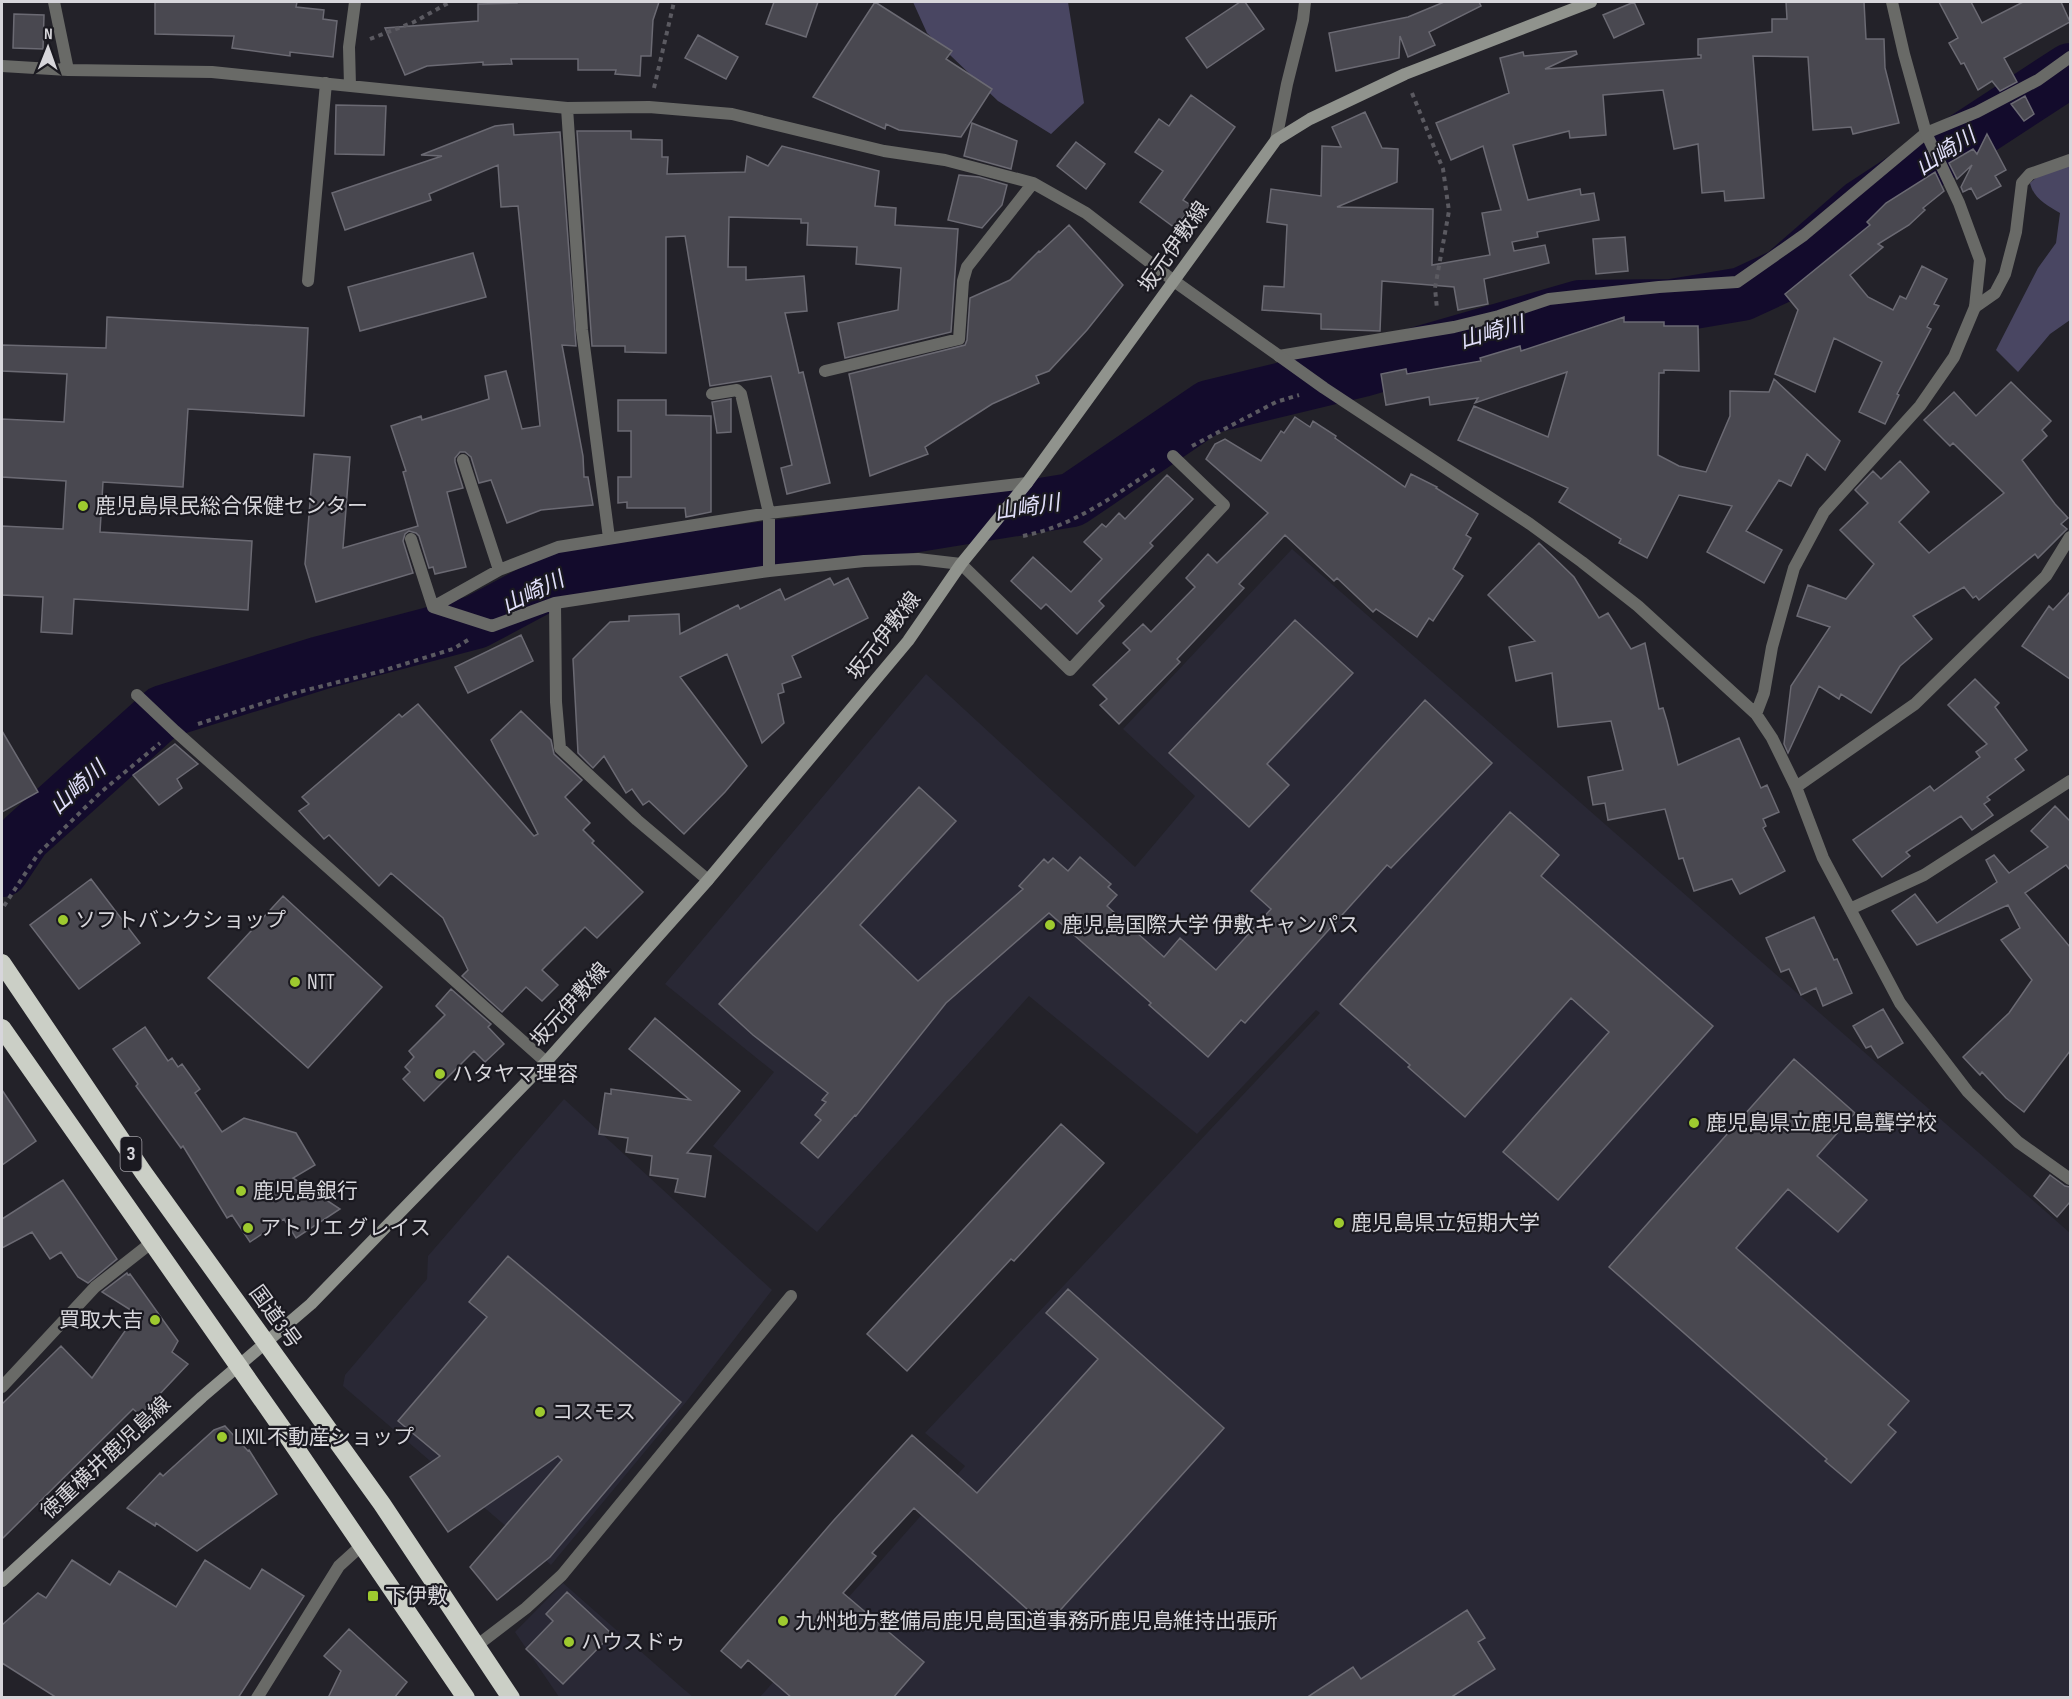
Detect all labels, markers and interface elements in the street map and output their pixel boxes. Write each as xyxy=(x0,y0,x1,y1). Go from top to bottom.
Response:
north arrow xyxy=(18,18,78,78)
text: N xyxy=(44,25,53,44)
water label: 山崎川 xyxy=(1911,122,1983,181)
street label: 坂元伊敷線 xyxy=(1134,197,1214,297)
water label: 山崎川 xyxy=(1457,310,1529,355)
water label: 山崎川 xyxy=(992,489,1064,526)
place label: 鹿児島県民総合保健センター xyxy=(95,494,368,519)
marker: 鹿児島県民総合保健センター xyxy=(76,499,90,513)
water label: 山崎川 xyxy=(497,566,570,620)
street label: 坂元伊敷線 xyxy=(842,587,926,685)
water label: 山崎川 xyxy=(44,755,113,820)
place label: ソフトバンクショップ xyxy=(75,908,286,933)
marker: ソフトバンクショップ xyxy=(56,913,70,927)
place label: 鹿児島国際大学 伊敷キャンパス xyxy=(1062,913,1359,938)
marker: 鹿児島国際大学 伊敷キャンパス xyxy=(1043,918,1057,932)
street label: 坂元伊敷線 xyxy=(526,958,614,1052)
place label: NTT xyxy=(307,970,335,995)
marker: NTT xyxy=(288,975,302,989)
place label: ハタヤマ理容 xyxy=(452,1062,578,1087)
marker: ハタヤマ理容 xyxy=(433,1067,447,1081)
place label: 鹿児島県立鹿児島聾学校 xyxy=(1706,1111,1937,1136)
marker: 鹿児島県立鹿児島聾学校 xyxy=(1687,1116,1701,1130)
road number: 3 xyxy=(120,1137,142,1171)
place label: 鹿児島銀行 xyxy=(253,1179,358,1204)
marker: 鹿児島銀行 xyxy=(234,1184,248,1198)
place label: 鹿児島県立短期大学 xyxy=(1351,1211,1540,1236)
place label: アトリエ グレイス xyxy=(260,1216,431,1241)
marker: 鹿児島県立短期大学 xyxy=(1332,1216,1346,1230)
marker: アトリエ グレイス xyxy=(241,1221,255,1235)
street label: 国道3号 xyxy=(244,1281,306,1353)
place label: 買取大吉 xyxy=(59,1308,143,1333)
marker: 買取大吉 xyxy=(148,1313,162,1327)
street label: 徳重横井鹿児島線 xyxy=(36,1392,176,1524)
place label: コスモス xyxy=(552,1400,636,1425)
marker: コスモス xyxy=(533,1405,547,1419)
place label: LIXIL不動産ショップ xyxy=(234,1425,414,1450)
marker: LIXIL不動産ショップ xyxy=(215,1430,229,1444)
place label: 下伊敷 xyxy=(385,1584,448,1609)
marker: 下伊敷 xyxy=(366,1589,380,1603)
place label: 九州地方整備局鹿児島国道事務所鹿児島維持出張所 xyxy=(795,1609,1278,1634)
marker: 九州地方整備局鹿児島国道事務所鹿児島維持出張所 xyxy=(776,1614,790,1628)
place label: ハウスドゥ xyxy=(581,1630,686,1655)
marker: ハウスドゥ xyxy=(562,1635,576,1649)

